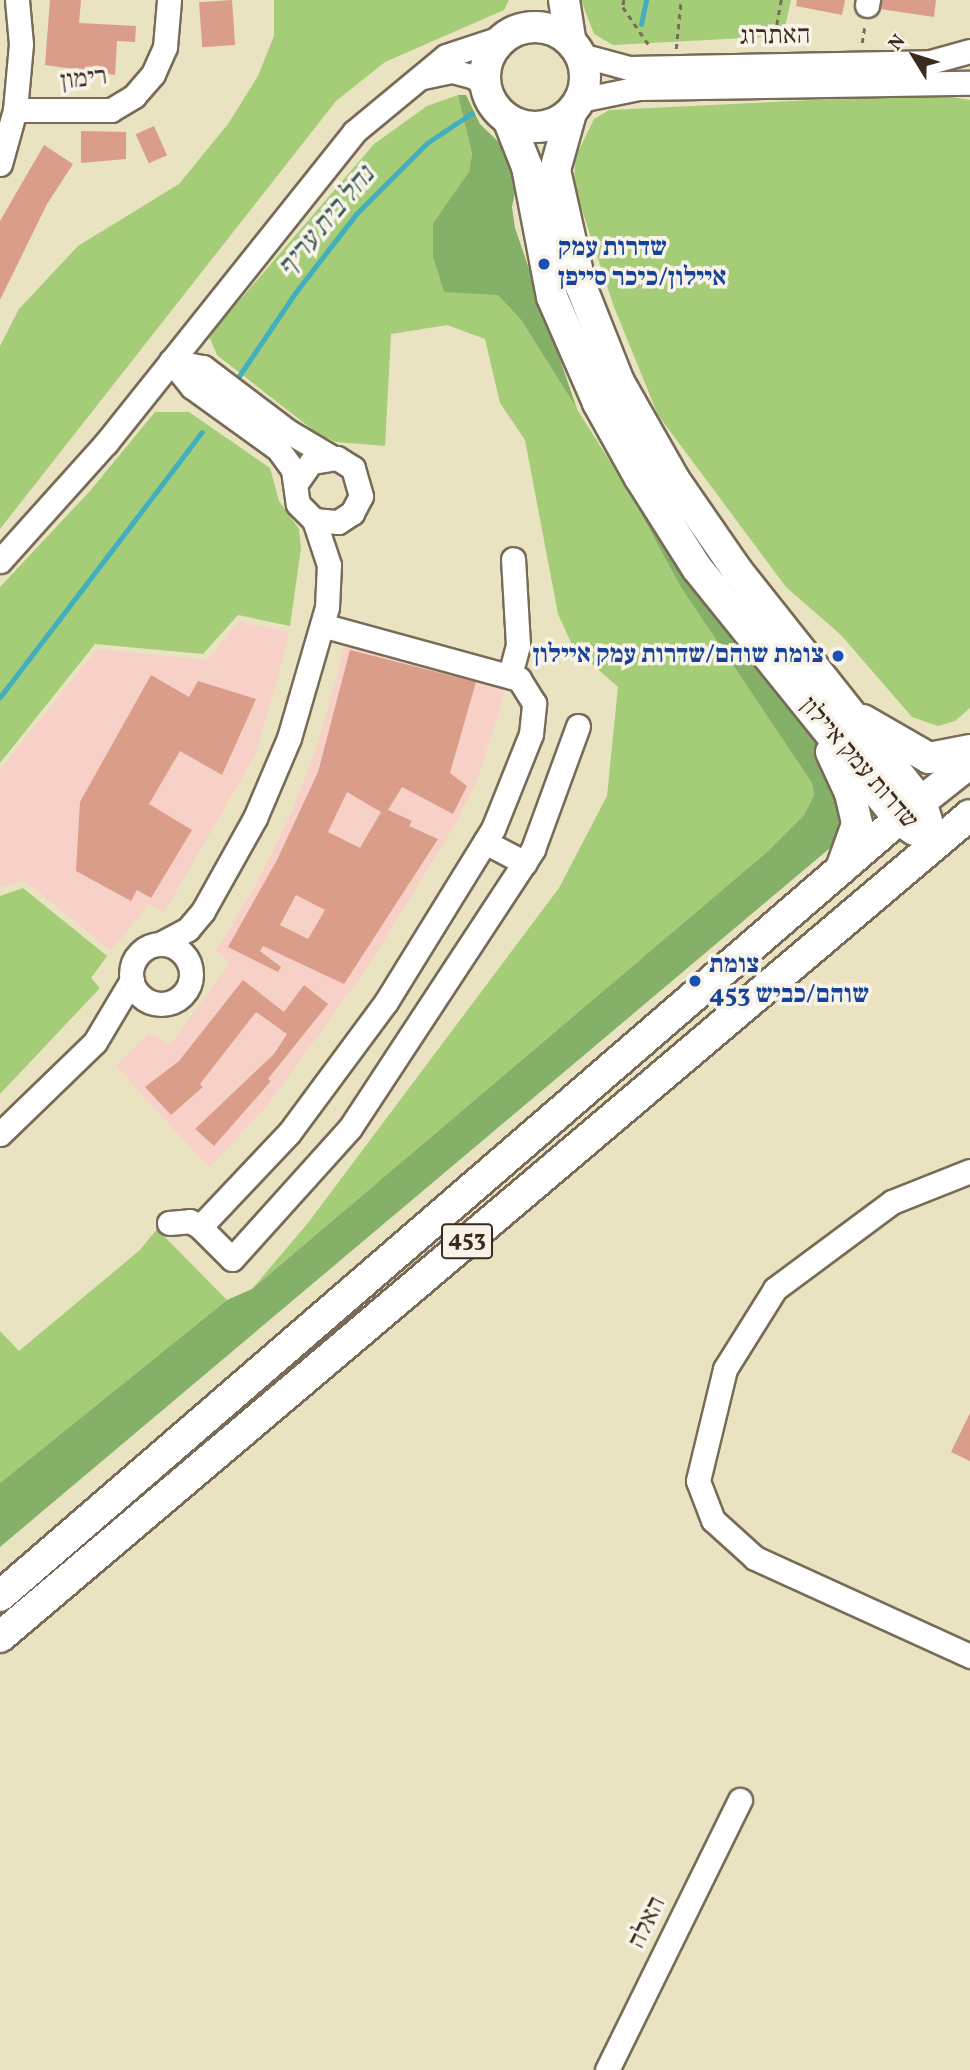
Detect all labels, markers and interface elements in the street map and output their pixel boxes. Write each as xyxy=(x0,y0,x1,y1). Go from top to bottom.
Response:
street label: האתרוג xyxy=(739,21,811,53)
north arrow xyxy=(879,21,949,91)
text: N xyxy=(883,30,912,57)
street label: רימון xyxy=(59,62,109,98)
water label: נחל בית עריף xyxy=(271,160,383,284)
place label: שדרות עמק איילון/כיכר סייפן xyxy=(558,233,726,294)
marker: שדרות עמק איילון/כיכר סייפן xyxy=(536,256,552,272)
place label: צומת שוהם/שדרות עמק איילון xyxy=(533,640,824,672)
marker: צומת שוהם/שדרות עמק איילון xyxy=(830,648,846,664)
street label: שדרות עמק איילון xyxy=(792,692,924,836)
place label: צומת שוהם/כביש 453 xyxy=(709,950,869,1012)
marker: צומת שוהם/כביש 453 xyxy=(687,973,703,989)
road number: 453 xyxy=(441,1220,493,1261)
street label: האלה xyxy=(622,1892,674,1954)

